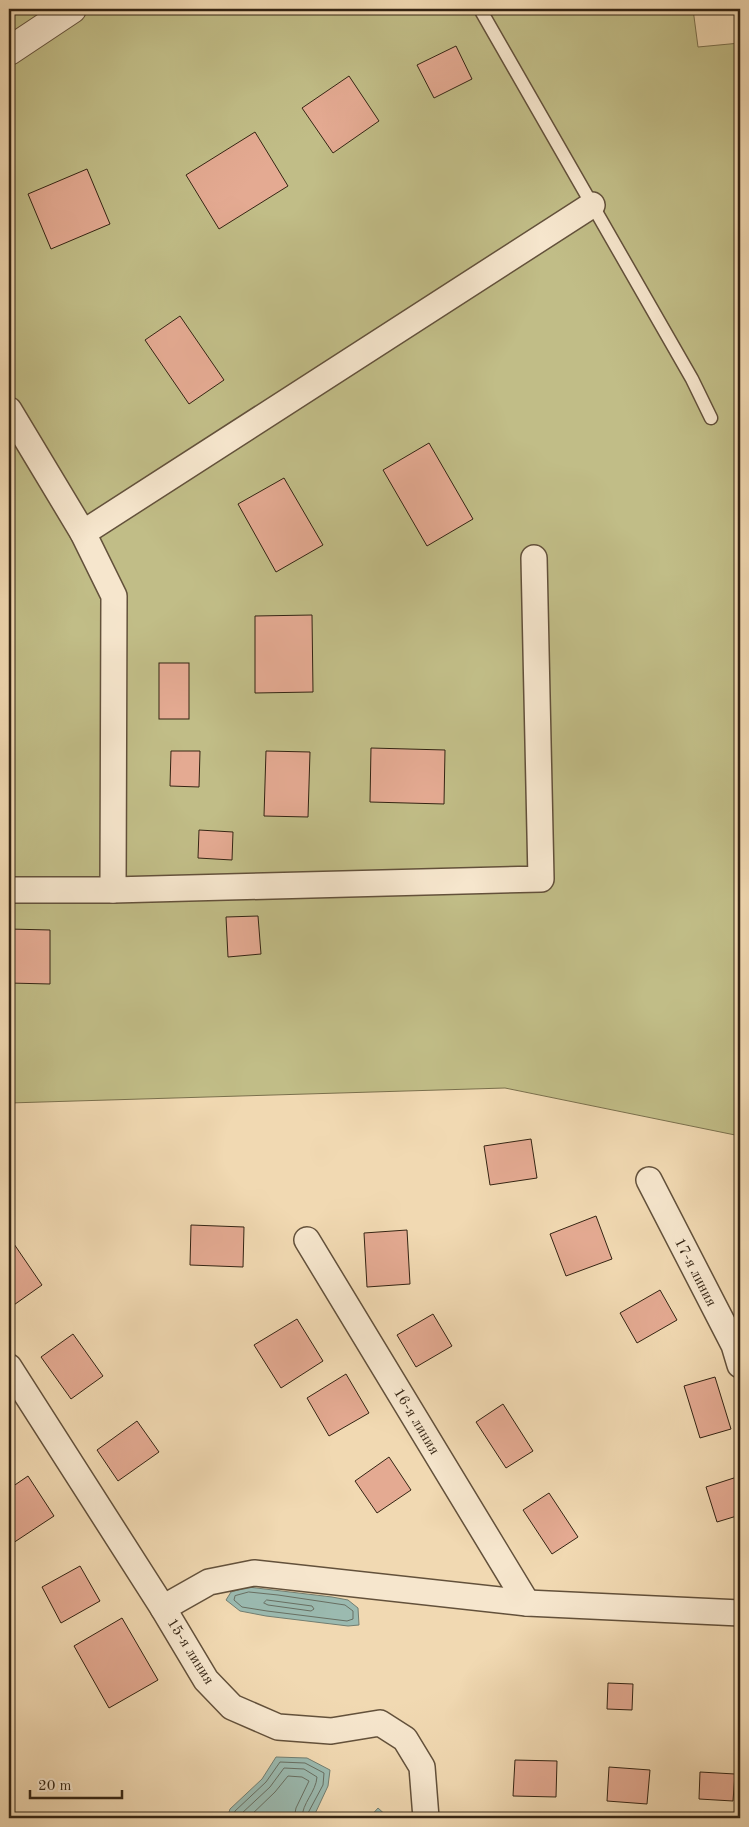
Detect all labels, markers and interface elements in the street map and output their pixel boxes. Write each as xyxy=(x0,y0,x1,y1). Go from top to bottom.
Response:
street label: 17-я линия xyxy=(671,1236,718,1310)
street label: 16-я линия xyxy=(390,1386,441,1458)
street label: 15-я линия xyxy=(164,1616,216,1688)
scale bar xyxy=(30,1767,122,1799)
text: 20 m xyxy=(38,1779,72,1794)

